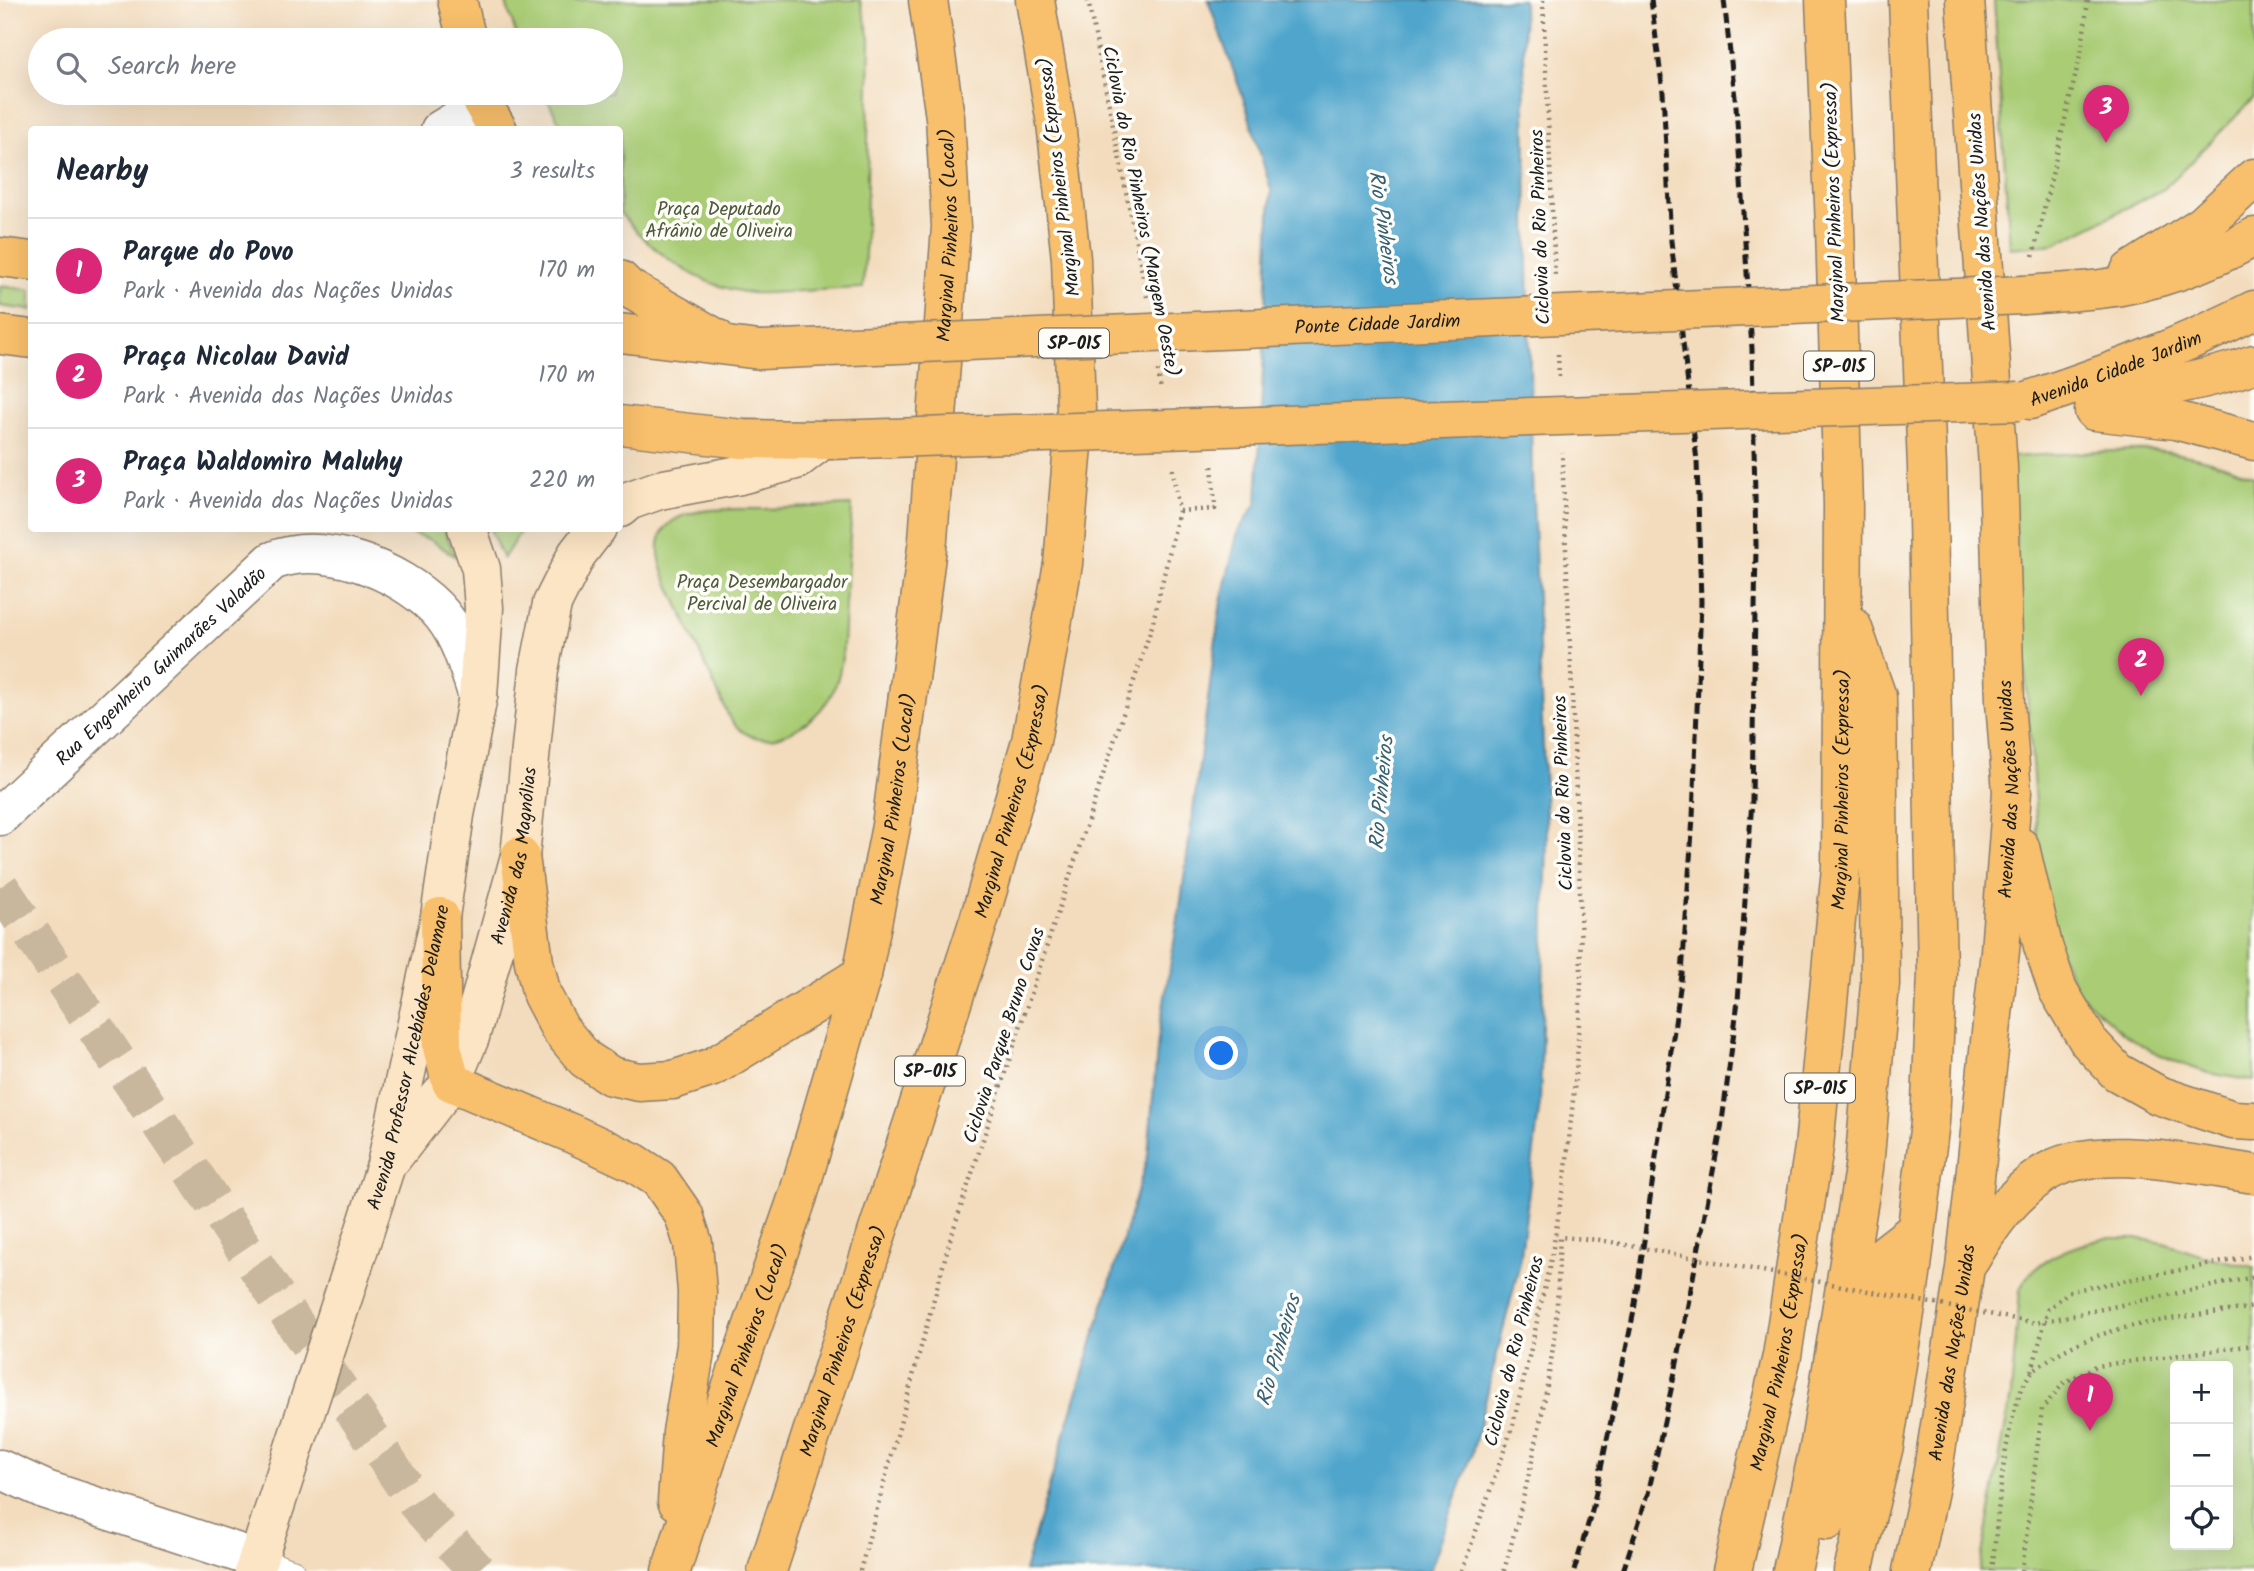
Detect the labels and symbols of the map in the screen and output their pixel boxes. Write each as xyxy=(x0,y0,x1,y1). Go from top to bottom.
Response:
street label: Ciclovia do Rio Pinheiros (Margem Oeste) xyxy=(1093,43,1187,379)
street label: Marginal Pinheiros (Expressa) xyxy=(1030,55,1090,298)
street label: Marginal Pinheiros (Expressa) xyxy=(1816,81,1854,323)
pin: 3 xyxy=(2083,85,2129,143)
street label: Avenida das Nações Unidas xyxy=(1960,112,2006,332)
street label: Marginal Pinheiros (Local) xyxy=(930,127,968,343)
street label: Ciclovia do Rio Pinheiros xyxy=(1523,129,1559,325)
water label: Rio Pinheiros xyxy=(1358,169,1407,288)
park label: Praça Deputado Afrânio de Oliveira xyxy=(645,195,793,247)
street label: Ponte Cidade Jardim xyxy=(1294,307,1461,344)
street label: Avenida Cidade Jardim xyxy=(2026,324,2207,416)
road number: SP-015 xyxy=(1039,328,1109,358)
road number: SP-015 xyxy=(1804,352,1874,380)
street label: Rua Engenheiro Guimarães Valadão xyxy=(49,560,274,774)
park label: Praça Desembargador Percival de Oliveira xyxy=(677,568,849,620)
pin: 2 xyxy=(2118,638,2164,696)
street label: Marginal Pinheiros (Expressa) xyxy=(1824,669,1859,912)
street label: Avenida das Nações Unidas xyxy=(1991,679,2029,899)
street label: Marginal Pinheiros (Expressa) xyxy=(967,682,1058,922)
street label: Marginal Pinheiros (Local) xyxy=(863,691,925,908)
street label: Ciclovia do Rio Pinheiros xyxy=(1546,695,1582,891)
water label: Rio Pinheiros xyxy=(1361,733,1404,851)
street label: Avenida das Magnólias xyxy=(483,766,546,949)
street label: Avenida Professor Alcebíades Delamare xyxy=(359,902,459,1214)
street label: Ciclovia Parque Bruno Covas xyxy=(956,924,1054,1147)
your location xyxy=(1204,1036,1238,1070)
road number: SP-015 xyxy=(895,1056,965,1086)
road number: SP-015 xyxy=(1785,1073,1855,1102)
street label: Marginal Pinheiros (Expressa) xyxy=(792,1222,895,1461)
street label: Marginal Pinheiros (Expressa) xyxy=(1743,1232,1818,1474)
street label: Marginal Pinheiros (Local) xyxy=(699,1240,797,1452)
street label: Avenida das Nações Unidas xyxy=(1922,1243,1984,1463)
street label: Ciclovia do Rio Pinheiros xyxy=(1477,1253,1553,1450)
water label: Rio Pinheiros xyxy=(1248,1289,1312,1410)
pin: 1 xyxy=(2067,1373,2113,1431)

